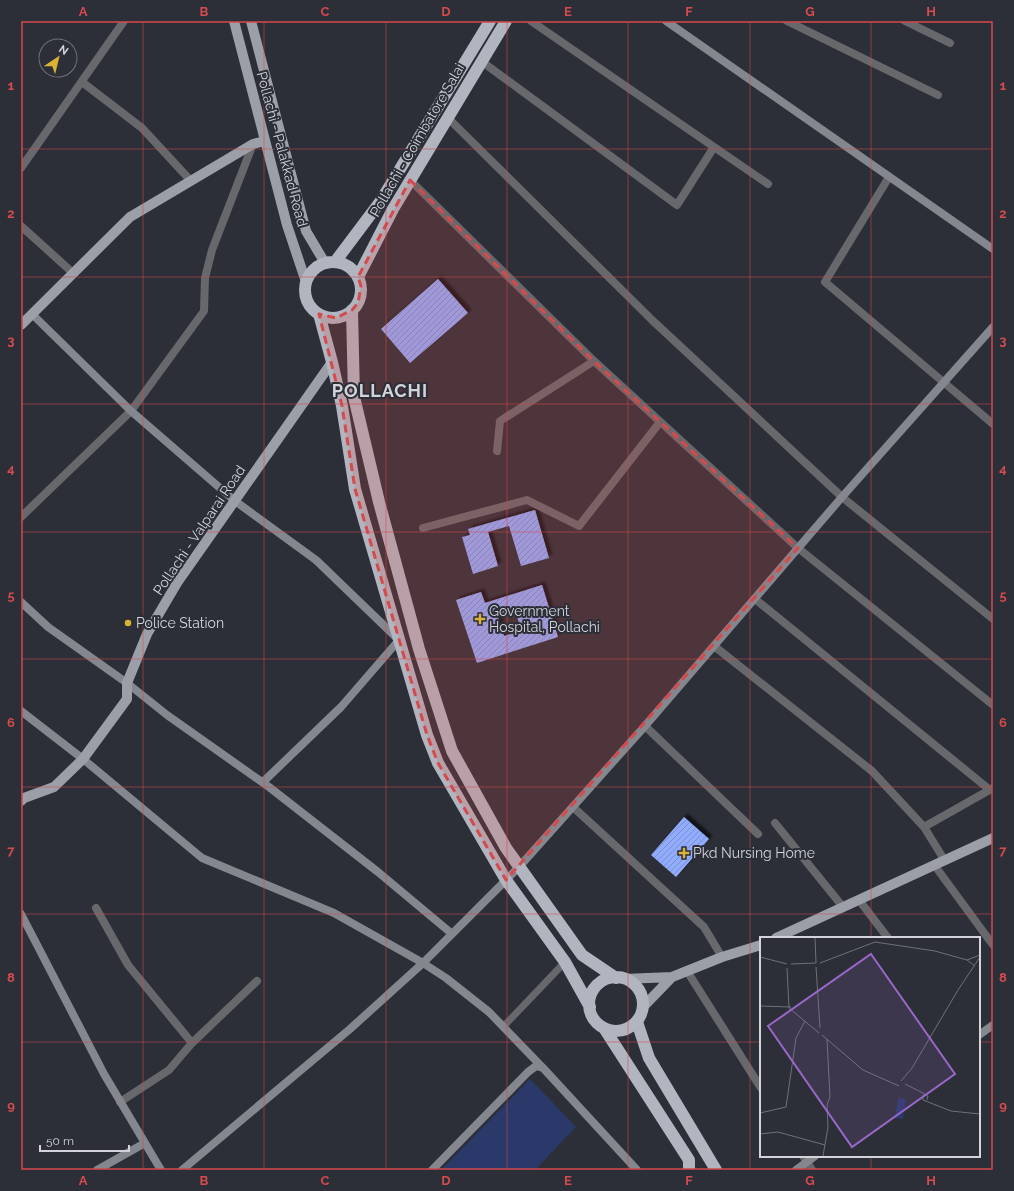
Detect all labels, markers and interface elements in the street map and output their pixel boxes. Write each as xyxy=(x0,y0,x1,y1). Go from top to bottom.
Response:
text: A xyxy=(79,4,88,19)
text: B xyxy=(200,4,209,19)
text: C xyxy=(321,4,330,19)
text: D xyxy=(441,4,451,19)
text: E xyxy=(564,4,572,19)
text: F xyxy=(685,4,693,19)
text: G xyxy=(805,4,815,19)
text: H xyxy=(926,4,936,19)
north arrow xyxy=(38,38,78,78)
text: N xyxy=(56,42,71,58)
street label: Pollachi - Coimbatore Salai xyxy=(367,61,467,219)
street label: Pollachi - Palakkad Road xyxy=(254,70,310,228)
text: 1 xyxy=(8,78,15,93)
text: 1 xyxy=(1000,78,1007,93)
text: 2 xyxy=(7,206,15,221)
text: 2 xyxy=(999,206,1007,221)
text: 3 xyxy=(7,333,15,348)
text: 3 xyxy=(999,333,1007,348)
district label: POLLACHI xyxy=(332,380,428,401)
text: 4 xyxy=(7,461,15,476)
text: 4 xyxy=(999,461,1007,476)
street label: Pollachi - Valparai Road xyxy=(150,462,248,598)
text: 5 xyxy=(7,588,15,603)
text: 5 xyxy=(999,588,1007,603)
place label: Government Hospital, Pollachi xyxy=(489,603,600,635)
marker: Government Hospital, Pollachi xyxy=(474,613,486,625)
place label: Police Station xyxy=(136,615,224,631)
marker: Police Station xyxy=(123,618,133,628)
text: 6 xyxy=(7,715,15,730)
text: 6 xyxy=(999,715,1007,730)
text: 7 xyxy=(7,843,15,858)
text: 7 xyxy=(999,843,1007,858)
place label: Pkd Nursing Home xyxy=(693,845,815,861)
marker: Pkd Nursing Home xyxy=(678,847,690,859)
inset map xyxy=(760,937,980,1157)
text: 8 xyxy=(7,970,15,985)
text: 8 xyxy=(999,970,1007,985)
text: 9 xyxy=(7,1098,15,1113)
text: 9 xyxy=(999,1098,1007,1113)
scale bar xyxy=(40,1127,129,1153)
text: 50 m xyxy=(46,1134,74,1148)
text: A xyxy=(79,1173,88,1188)
text: B xyxy=(200,1173,209,1188)
text: C xyxy=(321,1173,330,1188)
text: D xyxy=(441,1173,451,1188)
text: E xyxy=(564,1173,572,1188)
text: F xyxy=(685,1173,693,1188)
text: G xyxy=(805,1173,815,1188)
text: H xyxy=(926,1173,936,1188)

